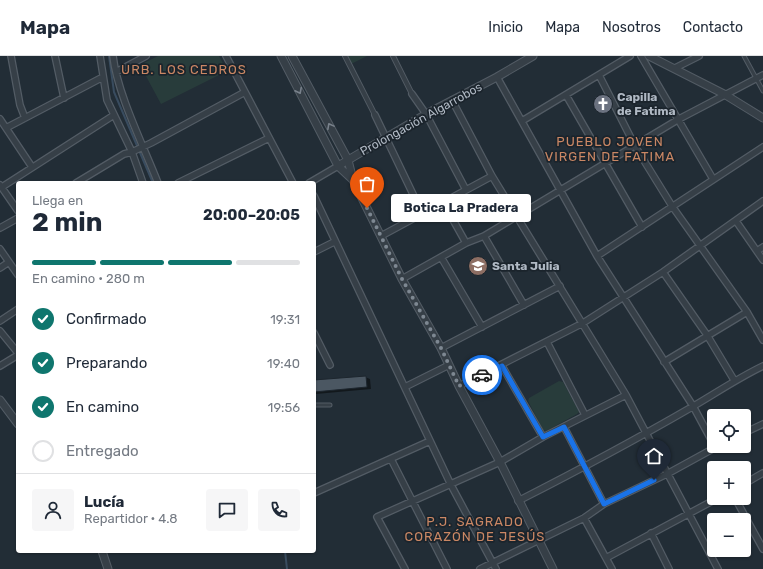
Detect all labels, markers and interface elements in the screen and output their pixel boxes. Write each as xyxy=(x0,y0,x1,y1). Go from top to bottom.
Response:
text: Mapa xyxy=(20,16,70,39)
text: Inicio xyxy=(488,19,523,36)
text: Mapa xyxy=(545,19,580,36)
text: Nosotros xyxy=(602,19,661,36)
text: Contacto xyxy=(683,19,743,36)
district label: URB. LOS CEDROS xyxy=(121,62,247,77)
street label: Prolongación Algarrobos xyxy=(358,80,484,158)
one-way arrow xyxy=(294,86,301,94)
place label: Capilla de Fatima xyxy=(617,90,676,118)
church icon: Capilla de Fatima xyxy=(592,93,614,115)
one-way arrow xyxy=(327,123,334,130)
district label: PUEBLO JOVEN VIRGEN DE FATIMA xyxy=(545,134,675,164)
pin xyxy=(350,167,384,208)
icon: bag xyxy=(356,173,378,195)
text: Llega en xyxy=(32,193,83,208)
callout: Botica La Pradera xyxy=(391,194,531,222)
text: Botica La Pradera xyxy=(404,200,518,215)
text: 20:00–20:05 xyxy=(203,206,300,224)
text: 2 min xyxy=(32,207,102,238)
school or university icon: Santa Julia xyxy=(467,255,489,277)
place label: Santa Julia xyxy=(492,259,560,273)
text: En camino · 280 m xyxy=(32,271,145,286)
icon: check xyxy=(32,308,54,330)
text: Confirmado xyxy=(66,310,147,328)
text: 19:31 xyxy=(270,312,300,327)
icon: check xyxy=(32,352,54,374)
text: Preparando xyxy=(66,354,147,372)
courier xyxy=(462,355,502,395)
text: 19:40 xyxy=(267,356,300,371)
icon: car xyxy=(471,364,493,386)
icon: check xyxy=(32,396,54,418)
text: En camino xyxy=(66,398,139,416)
text: 19:56 xyxy=(268,400,300,415)
map controls xyxy=(707,409,751,557)
button: locate xyxy=(707,409,751,453)
pin xyxy=(637,439,671,480)
text: Entregado xyxy=(66,442,139,460)
icon: home xyxy=(643,445,665,467)
button: + xyxy=(707,461,751,505)
button: person xyxy=(32,489,74,531)
button: chat xyxy=(206,489,248,531)
button: phone xyxy=(258,489,300,531)
text: Lucía xyxy=(84,493,124,511)
text: Repartidor · 4.8 xyxy=(84,511,178,526)
button: − xyxy=(707,513,751,557)
district label: P.J. SAGRADO CORAZÓN DE JESÚS xyxy=(405,514,545,544)

